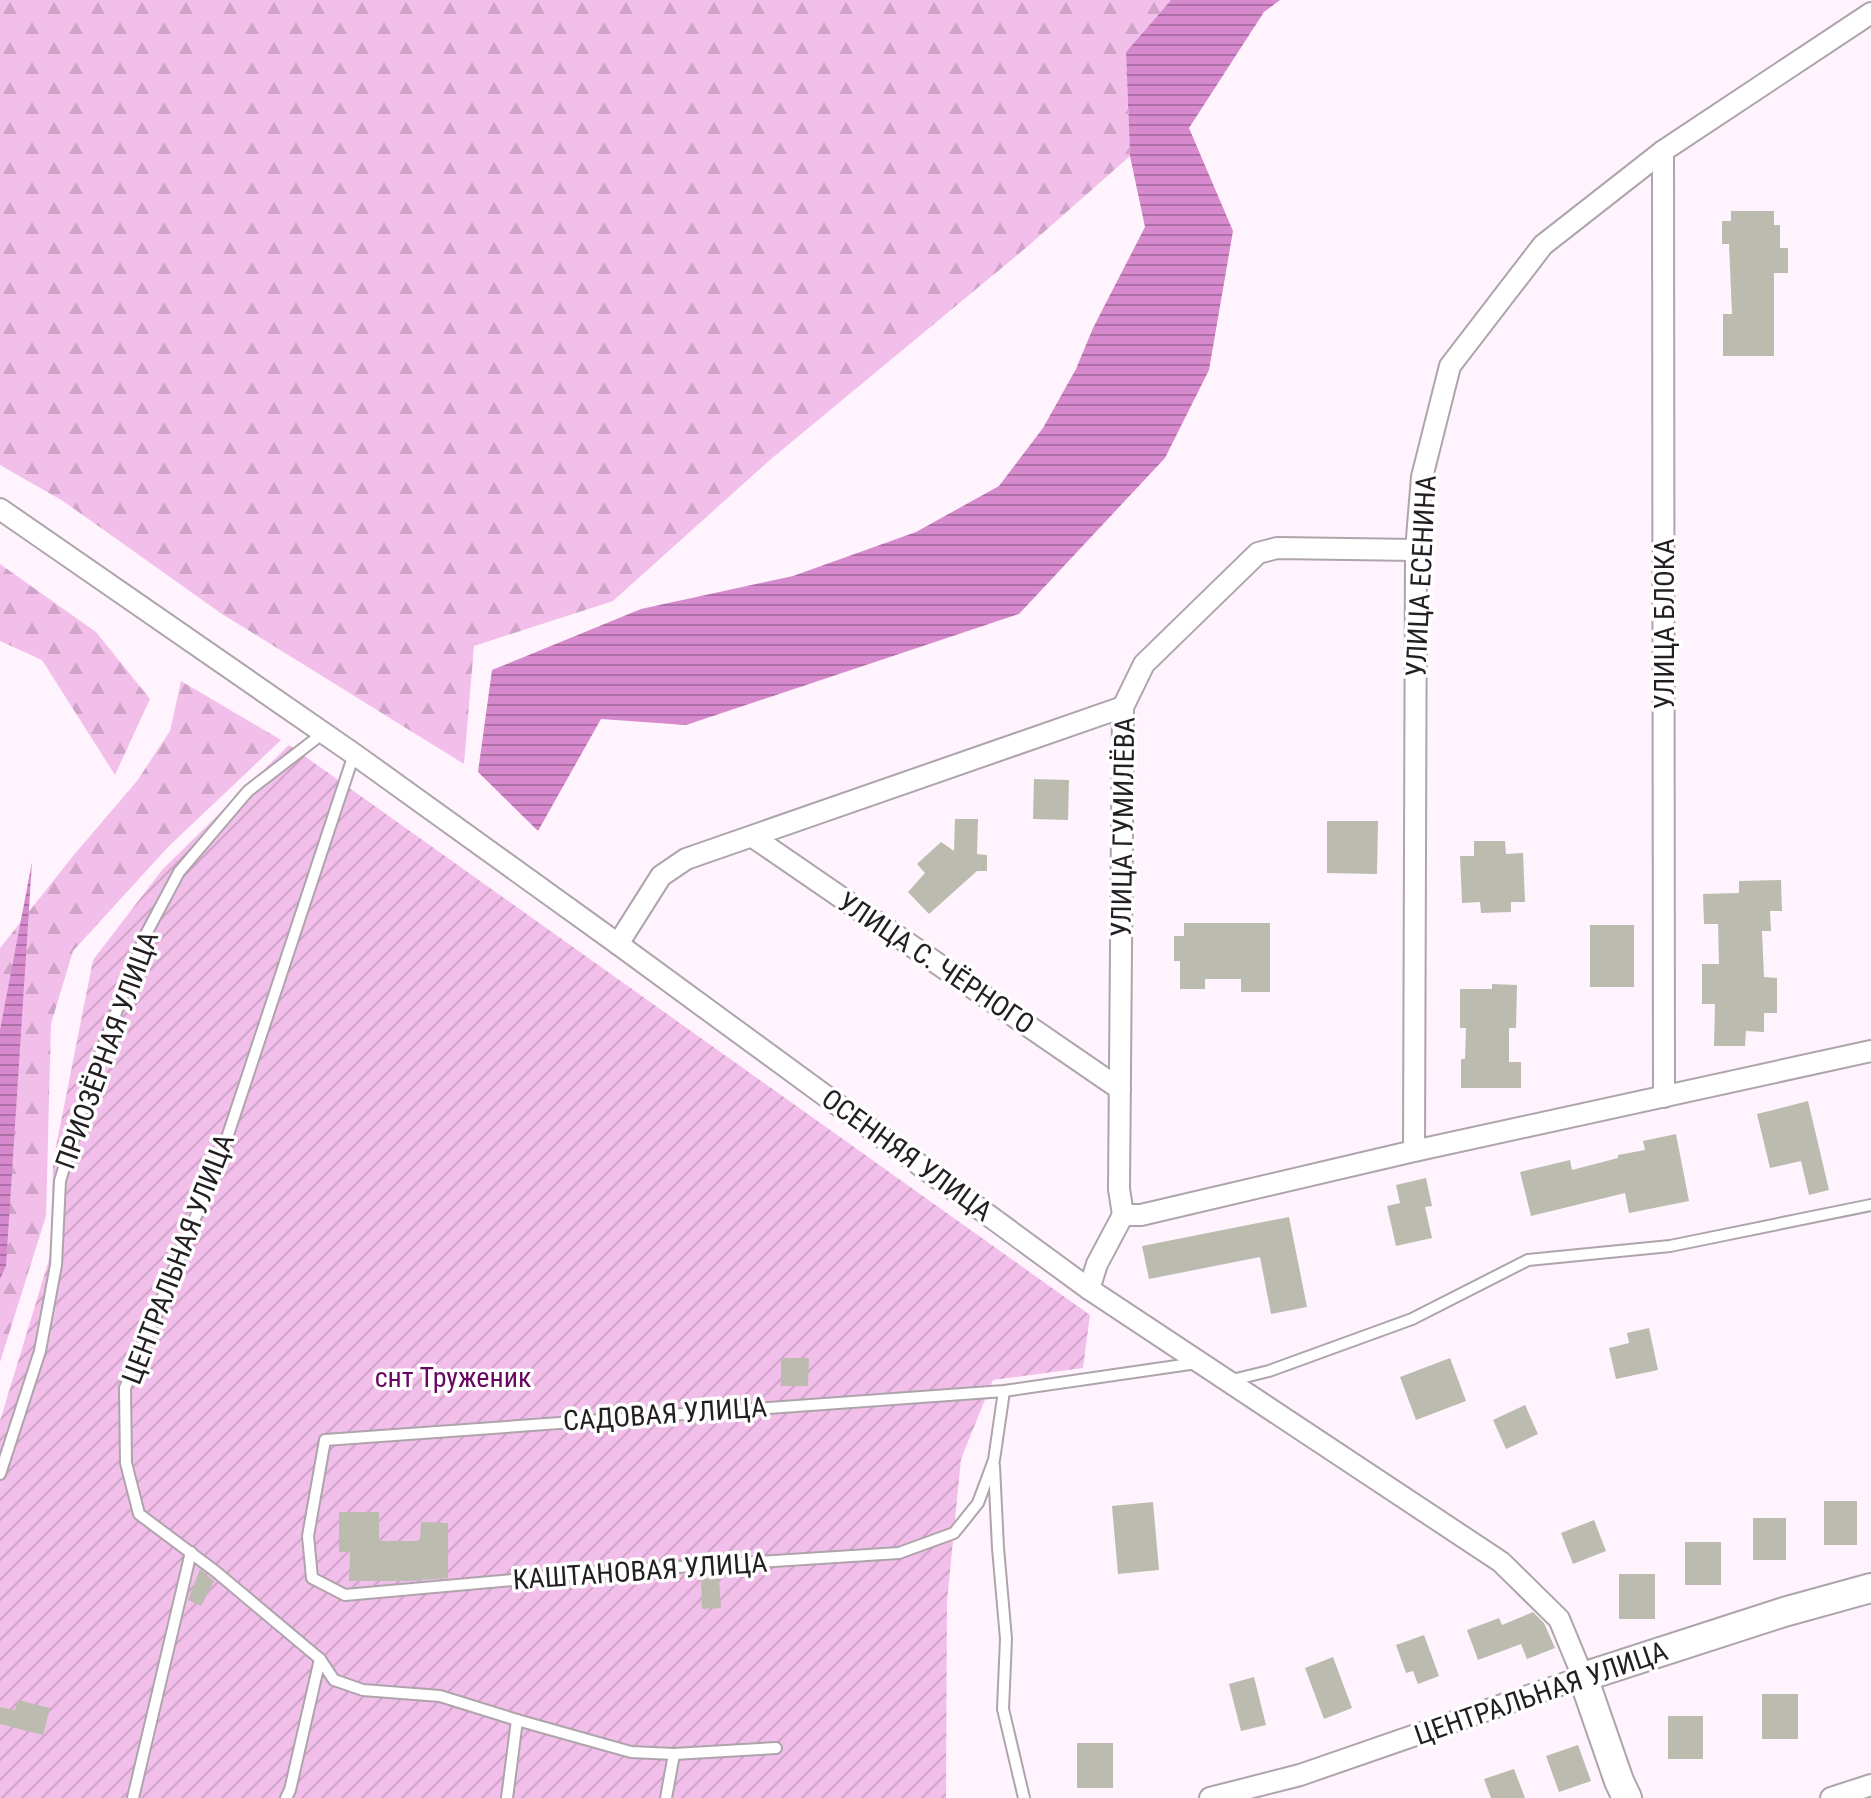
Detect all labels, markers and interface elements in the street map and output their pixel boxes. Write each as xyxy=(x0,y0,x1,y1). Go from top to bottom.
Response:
street label: УЛИЦА ЕСЕНИНА xyxy=(1399,474,1443,678)
street label: УЛИЦА БЛОКА xyxy=(1648,538,1681,710)
street label: УЛИЦА ГУМИЛЁВА xyxy=(1105,717,1141,937)
street label: УЛИЦА С. ЧЁРНОГО xyxy=(832,885,1040,1041)
street label: ПРИОЗЁРНАЯ УЛИЦА xyxy=(49,927,165,1173)
street label: ОСЕННЯЯ УЛИЦА xyxy=(815,1082,999,1228)
street label: ЦЕНТРАЛЬНАЯ УЛИЦА xyxy=(115,1129,241,1389)
park label: снт Труженик xyxy=(375,1361,531,1394)
street label: САДОВАЯ УЛИЦА xyxy=(562,1390,768,1438)
street label: КАШТАНОВАЯ УЛИЦА xyxy=(512,1546,768,1596)
street label: ЦЕНТРАЛЬНАЯ УЛИЦА xyxy=(1410,1634,1672,1752)

